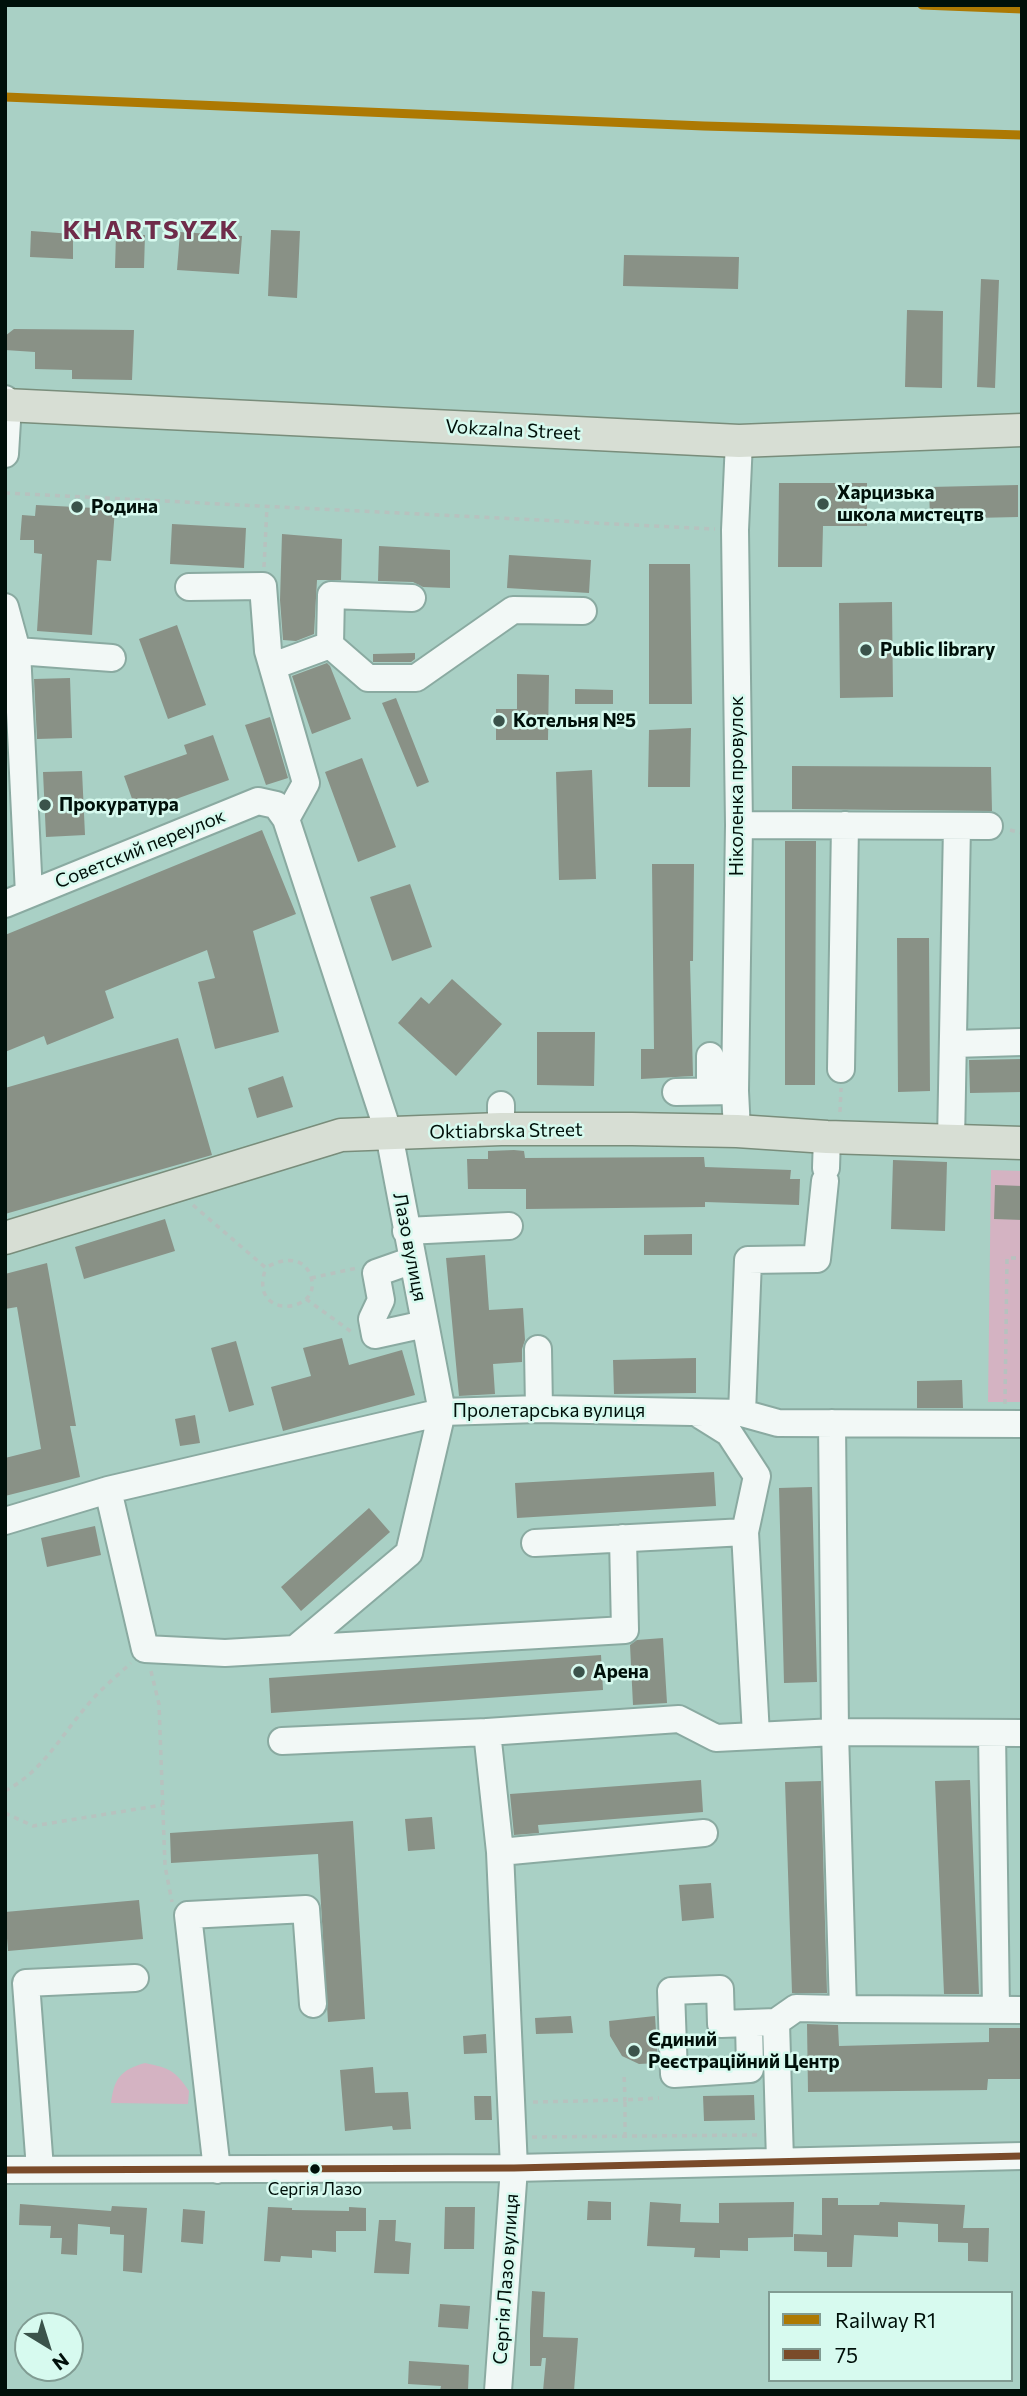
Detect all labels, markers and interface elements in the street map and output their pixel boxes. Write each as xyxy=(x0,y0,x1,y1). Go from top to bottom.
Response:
district label: KHARTSYZK xyxy=(64,214,238,246)
street label: Vokzalna Street xyxy=(445,415,581,445)
place label: Харцизька школа мистецтв xyxy=(837,482,984,526)
place label: Родина xyxy=(91,496,158,518)
marker: Харцизька школа мистецтв xyxy=(815,496,831,512)
marker: Родина xyxy=(69,499,85,515)
place label: Public library xyxy=(880,639,995,661)
marker: Public library xyxy=(858,642,874,658)
street label: Ніколенка провулок xyxy=(726,696,748,876)
place label: Котельня №5 xyxy=(513,710,636,732)
marker: Котельня №5 xyxy=(491,713,507,729)
place label: Прокуратура xyxy=(59,794,179,816)
marker: Прокуратура xyxy=(37,797,53,813)
street label: Советский переулок xyxy=(51,804,229,894)
street label: Oktiabrska Street xyxy=(429,1118,583,1144)
street label: Лазо вулиця xyxy=(388,1191,432,1303)
street label: Пролетарська вулиця xyxy=(453,1400,645,1422)
place label: Арена xyxy=(593,1661,649,1683)
marker: Арена xyxy=(571,1664,587,1680)
place label: Єдиний Реєстраційний Центр xyxy=(648,2029,840,2073)
marker: Єдиний Реєстраційний Центр xyxy=(626,2043,642,2059)
marker: Сергія Лазо xyxy=(308,2162,322,2176)
place label: Сергія Лазо xyxy=(268,2179,362,2199)
street label: Сергія Лазо вулиця xyxy=(489,2193,523,2365)
legend xyxy=(768,2291,1013,2382)
text: Railway R1 xyxy=(835,2307,936,2332)
north arrow xyxy=(14,2312,84,2382)
text: 75 xyxy=(835,2342,858,2367)
text: N xyxy=(48,2349,74,2376)

